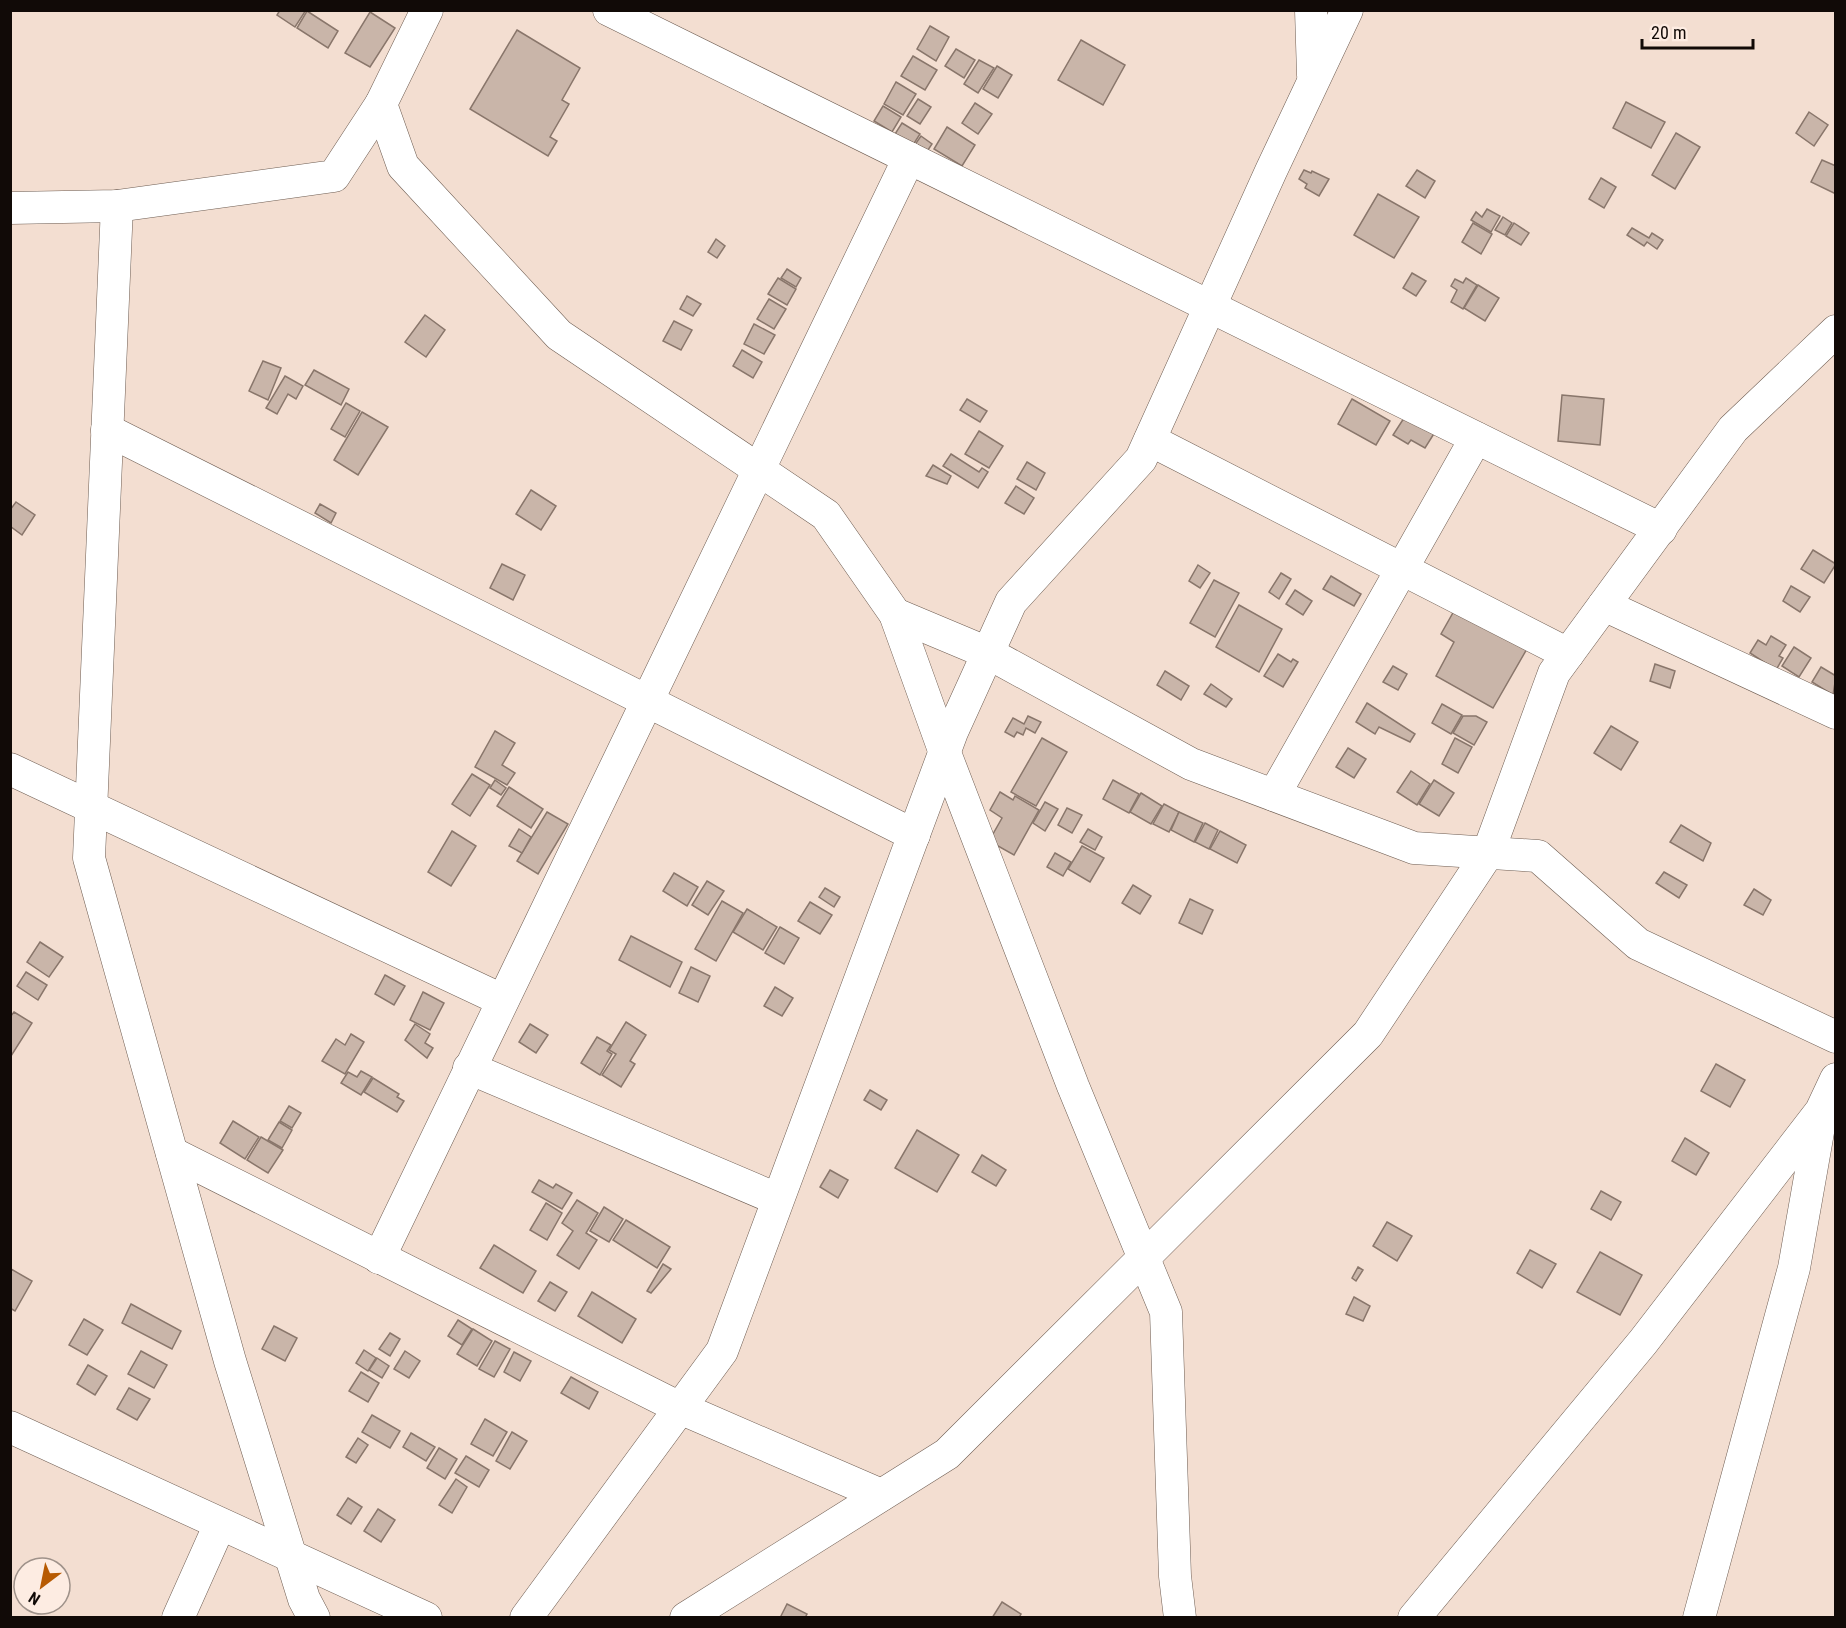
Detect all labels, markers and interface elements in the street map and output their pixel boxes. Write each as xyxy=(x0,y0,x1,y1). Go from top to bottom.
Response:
scale bar xyxy=(1642,12,1753,50)
text: 20 m xyxy=(1651,22,1686,43)
north arrow xyxy=(12,1556,72,1616)
text: N xyxy=(25,1588,44,1609)

